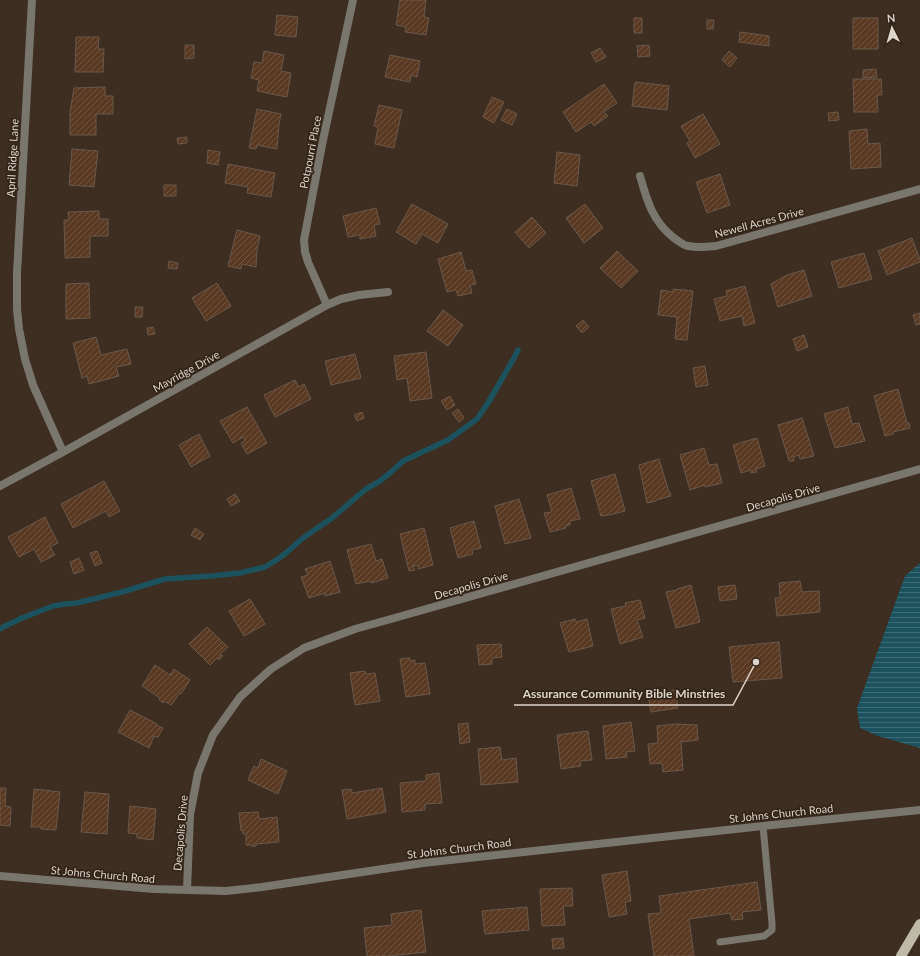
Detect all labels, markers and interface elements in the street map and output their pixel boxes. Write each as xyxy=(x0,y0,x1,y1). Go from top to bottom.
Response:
north arrow xyxy=(872,8,912,48)
text: N xyxy=(886,11,896,24)
street label: Potpourri Place xyxy=(297,114,323,190)
street label: April Ridge Lane xyxy=(3,118,21,198)
street label: Newell Acres Drive xyxy=(713,204,805,240)
street label: Mayridge Drive xyxy=(150,347,222,395)
street label: Decapolis Drive xyxy=(745,480,822,514)
street label: Decapolis Drive xyxy=(433,568,510,602)
callout: Assurance Community Bible Minstries xyxy=(514,681,733,705)
text: Assurance Community Bible Minstries xyxy=(522,686,725,701)
street label: Decapolis Drive xyxy=(170,794,190,872)
street label: St Johns Church Road xyxy=(728,801,834,825)
street label: St Johns Church Road xyxy=(406,835,512,861)
street label: St Johns Church Road xyxy=(50,863,156,885)

